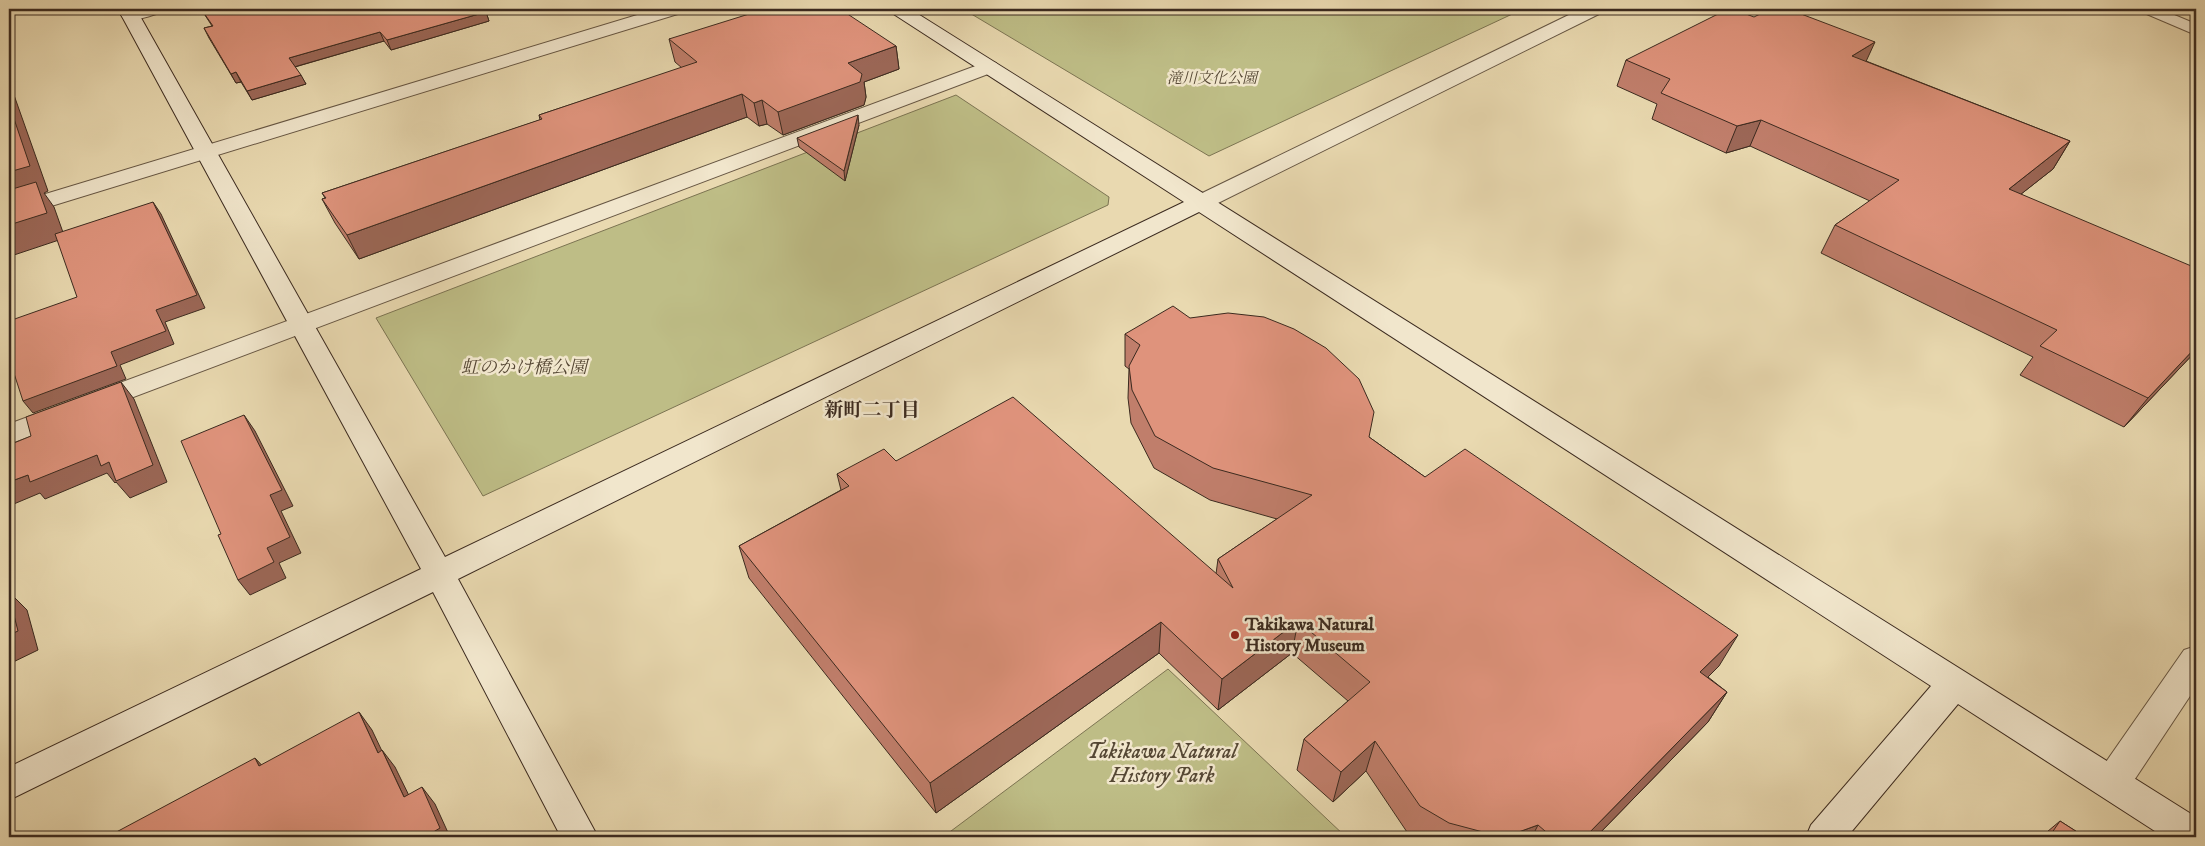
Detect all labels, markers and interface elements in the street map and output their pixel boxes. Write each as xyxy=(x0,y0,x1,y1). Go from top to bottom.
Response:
park label: 滝川文化公園 xyxy=(1167,69,1260,88)
park label: 虹のかけ橋公園 xyxy=(461,357,590,379)
district label: 新町二丁目 xyxy=(824,399,920,422)
place label: Takikawa Natural History Museum xyxy=(1244,614,1375,657)
marker: Takikawa Natural History Museum xyxy=(1229,629,1241,641)
park label: Takikawa Natural History Park xyxy=(1087,739,1239,789)

